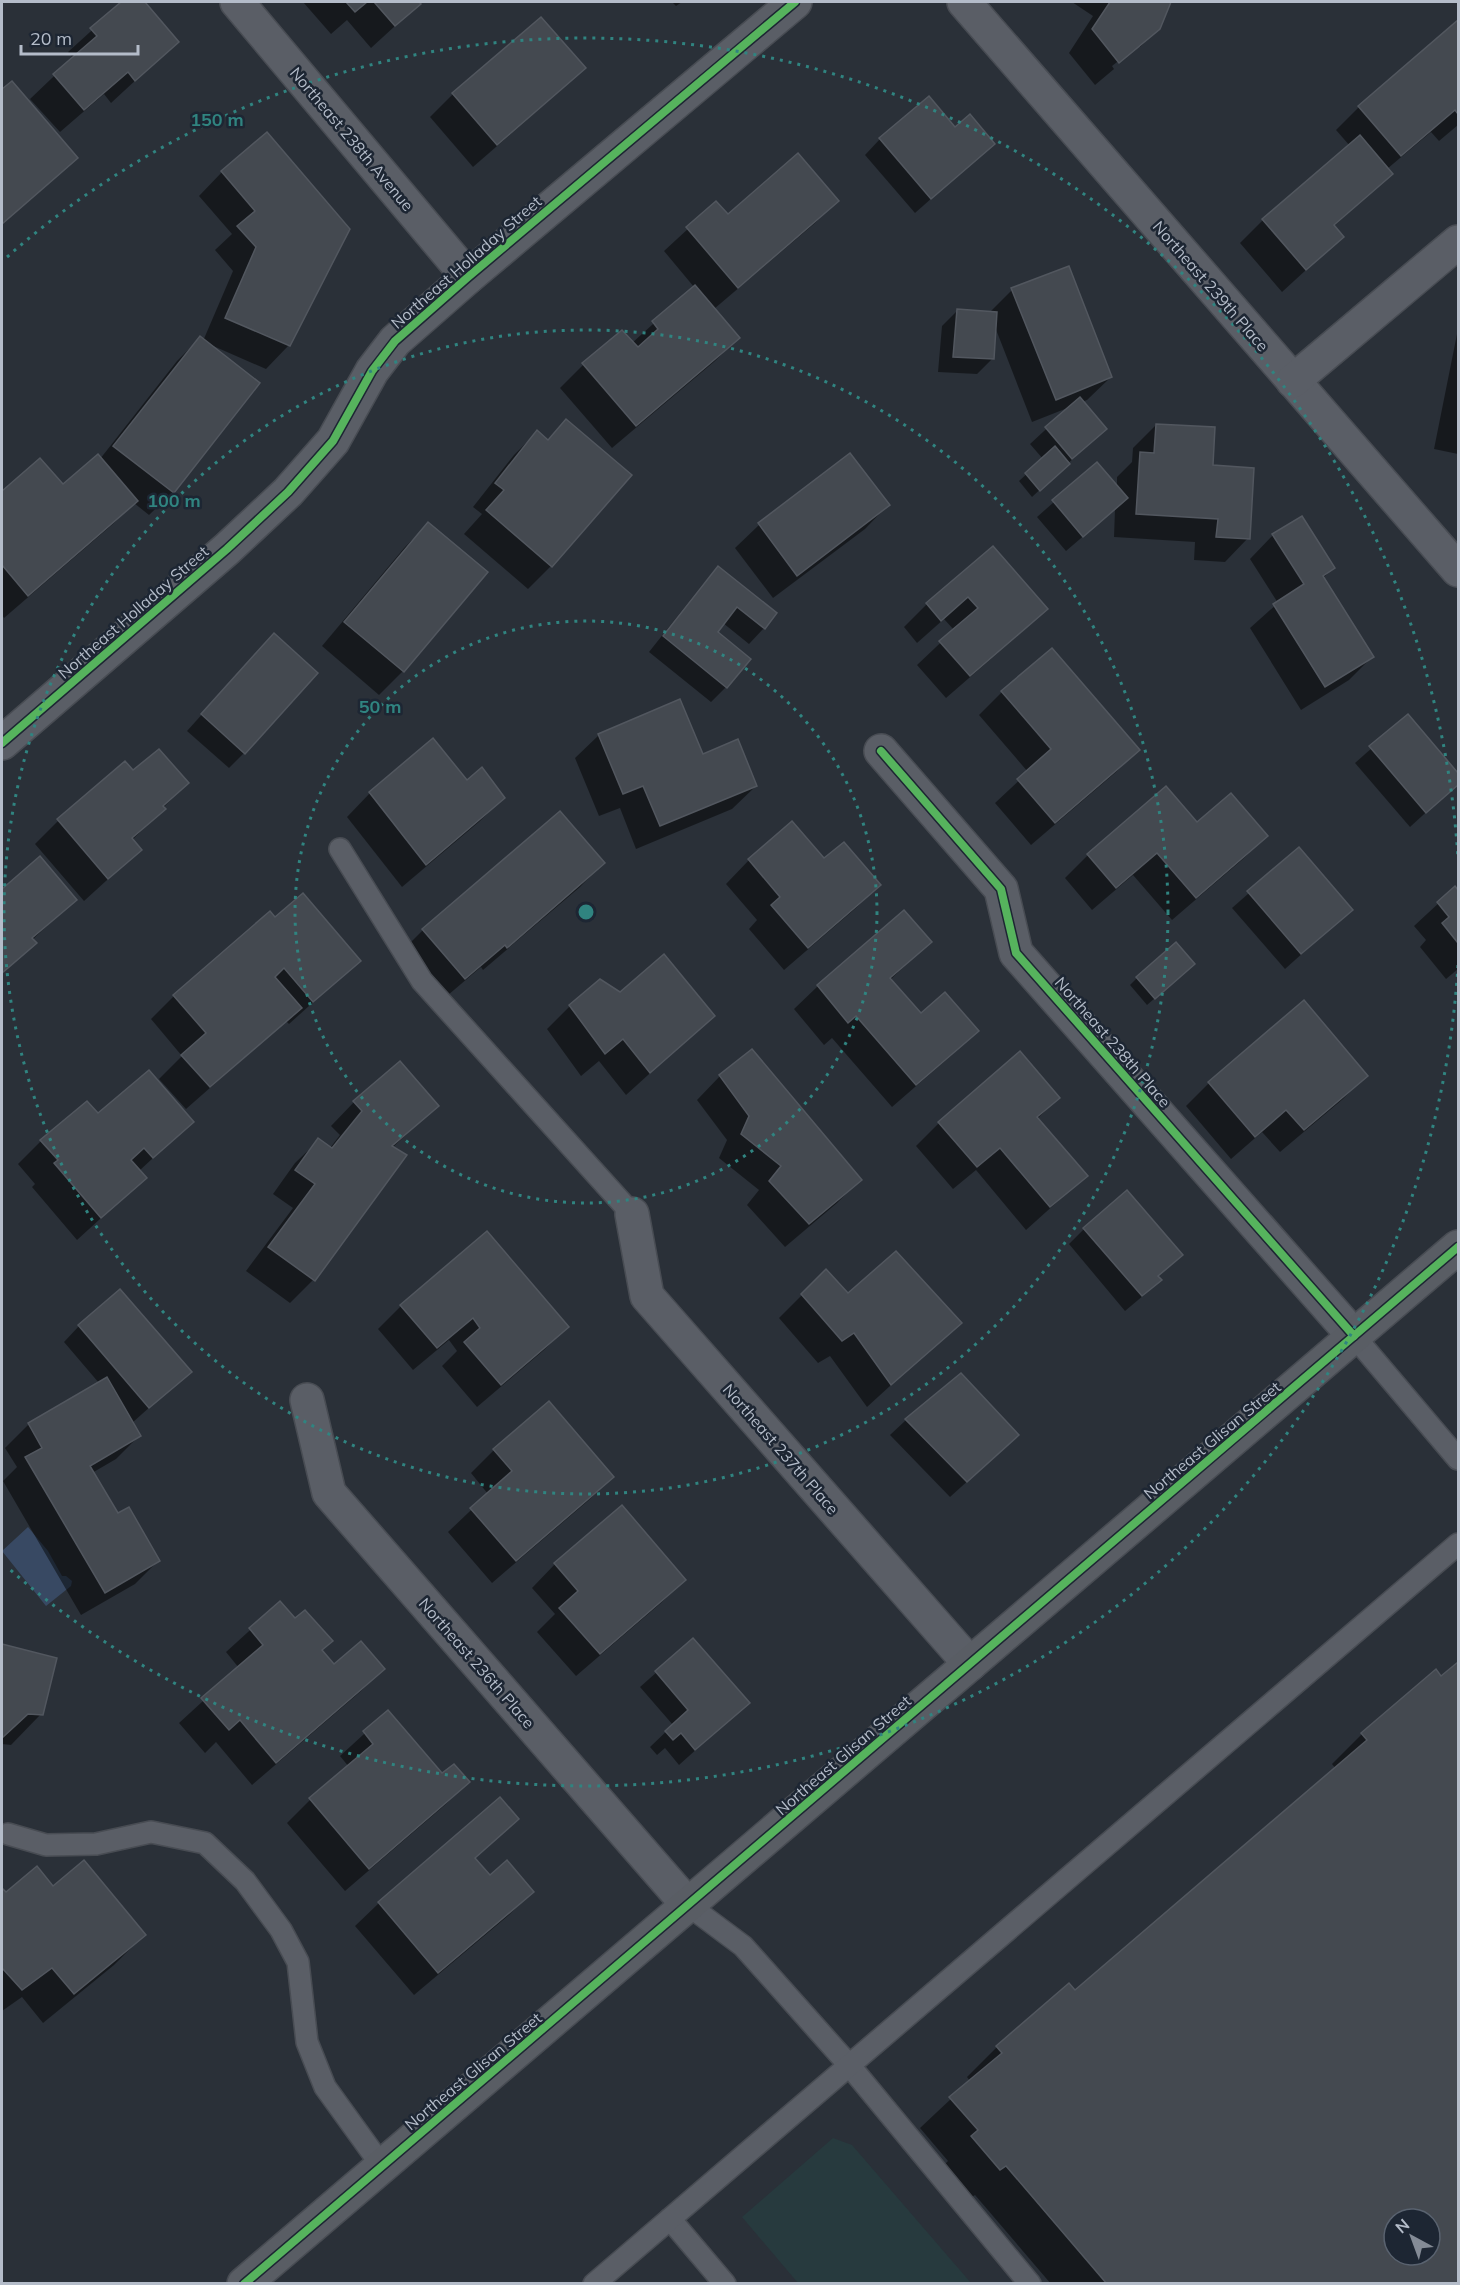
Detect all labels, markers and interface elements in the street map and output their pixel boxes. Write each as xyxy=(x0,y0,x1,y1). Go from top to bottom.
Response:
scale bar xyxy=(21,18,138,56)
text: 20 m xyxy=(30,27,72,50)
street label: Northeast 238th Avenue xyxy=(286,63,418,215)
text: 150 m xyxy=(190,108,244,131)
street label: Northeast Holladay Street xyxy=(387,191,546,333)
street label: Northeast 239th Place xyxy=(1149,217,1273,355)
text: 100 m xyxy=(147,489,201,512)
street label: Northeast Holladay Street xyxy=(54,541,213,683)
text: 50 m xyxy=(359,695,401,718)
centre of rings xyxy=(576,902,596,922)
street label: Northeast 238th Place xyxy=(1051,973,1175,1111)
street label: Northeast Glisan Street xyxy=(1139,1377,1285,1503)
street label: Northeast 237th Place xyxy=(719,1380,843,1518)
street label: Northeast 236th Place xyxy=(415,1594,539,1732)
street label: Northeast Glisan Street xyxy=(771,1690,915,1819)
street label: Northeast Glisan Street xyxy=(400,2008,546,2134)
north arrow xyxy=(1382,2207,1442,2267)
text: N xyxy=(1391,2214,1413,2237)

